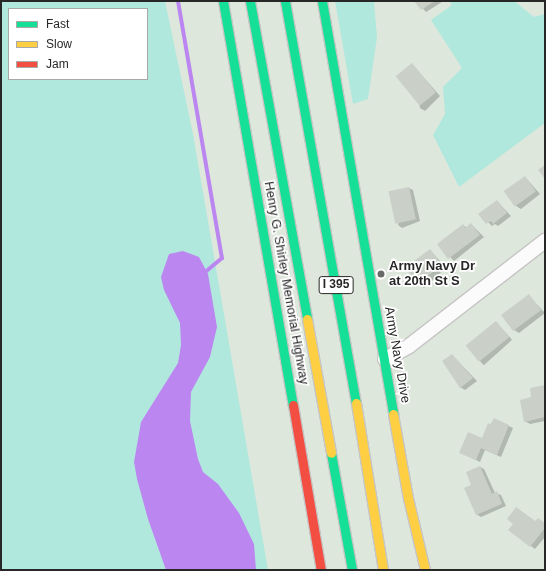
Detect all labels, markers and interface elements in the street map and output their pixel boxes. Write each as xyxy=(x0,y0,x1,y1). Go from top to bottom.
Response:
legend xyxy=(8,8,148,80)
text: Fast xyxy=(46,17,69,31)
text: Slow xyxy=(46,37,72,51)
text: Jam xyxy=(46,57,69,71)
street label: Henry G. Shirley Memorial Highway xyxy=(260,180,312,386)
place label: Army Navy Dr at 20th St S xyxy=(389,259,475,290)
marker: Army Navy Dr at 20th St S xyxy=(376,269,386,279)
road number: I 395 xyxy=(318,275,354,295)
street label: Army Navy Drive xyxy=(381,306,413,404)

